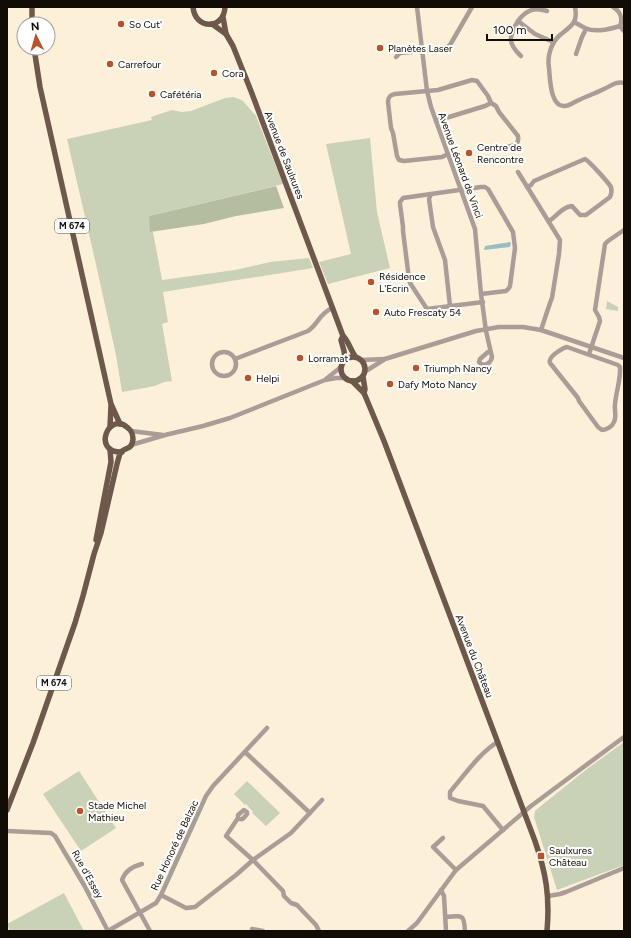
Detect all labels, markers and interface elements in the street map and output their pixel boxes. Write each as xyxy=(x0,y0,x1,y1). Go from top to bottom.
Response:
north arrow xyxy=(16,16,56,56)
scale bar xyxy=(487,16,552,42)
place label: So Cut' xyxy=(129,18,162,31)
marker: So Cut' xyxy=(116,19,126,29)
text: N xyxy=(30,20,40,33)
text: 100 m xyxy=(493,23,527,37)
place label: Planètes Laser xyxy=(388,42,453,55)
marker: Planètes Laser xyxy=(375,43,385,53)
place label: Carrefour xyxy=(118,58,162,71)
marker: Carrefour xyxy=(105,59,115,69)
place label: Cora xyxy=(222,67,244,80)
marker: Cora xyxy=(209,68,219,78)
place label: Cafétéria xyxy=(160,88,201,101)
marker: Cafétéria xyxy=(147,89,157,99)
street label: Avenue de Saulxures xyxy=(262,109,307,201)
street label: Avenue Léonard de Vinci xyxy=(435,111,486,220)
place label: Centre de Rencontre xyxy=(477,141,524,166)
marker: Centre de Rencontre xyxy=(464,148,474,158)
road number: M 674 xyxy=(55,219,89,233)
place label: Résidence L'Ecrin xyxy=(379,270,426,295)
marker: Résidence L'Ecrin xyxy=(366,277,376,287)
place label: Auto Frescaty 54 xyxy=(384,306,461,319)
marker: Auto Frescaty 54 xyxy=(371,307,381,317)
place label: Lorramat xyxy=(308,352,348,365)
marker: Lorramat xyxy=(295,353,305,363)
place label: Triumph Nancy xyxy=(424,362,492,375)
marker: Triumph Nancy xyxy=(411,363,421,373)
place label: Helpi xyxy=(256,372,279,385)
marker: Helpi xyxy=(243,373,253,383)
place label: Dafy Moto Nancy xyxy=(398,378,477,391)
marker: Dafy Moto Nancy xyxy=(385,379,395,389)
street label: Avenue du Château xyxy=(453,613,496,700)
road number: M 674 xyxy=(37,676,71,690)
street label: Rue Honoré de Balzac xyxy=(148,797,201,893)
place label: Stade Michel Mathieu xyxy=(88,799,146,824)
marker: Stade Michel Mathieu xyxy=(75,806,85,816)
place label: Saulxures Château xyxy=(549,844,592,869)
street label: Rue d'Essey xyxy=(69,848,107,901)
marker: Saulxures Château xyxy=(536,851,546,861)

